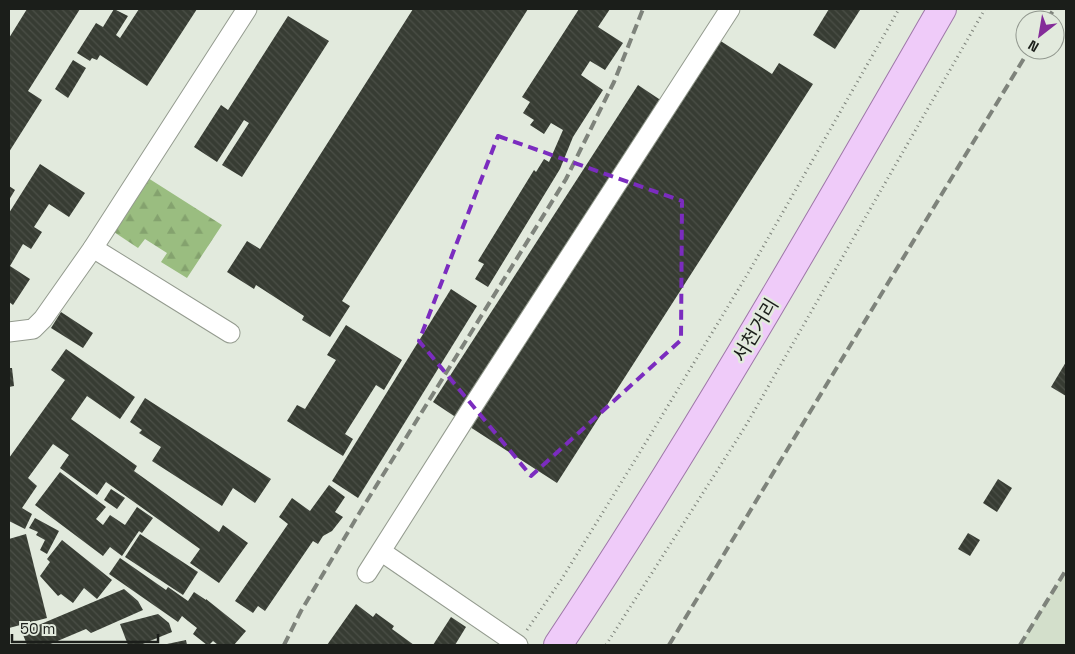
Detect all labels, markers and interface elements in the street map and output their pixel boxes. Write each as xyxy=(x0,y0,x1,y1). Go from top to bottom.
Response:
north arrow xyxy=(1015,10,1065,60)
text: N xyxy=(1025,36,1042,56)
street label: 서천거리 xyxy=(727,294,784,367)
scale bar xyxy=(12,612,159,644)
text: 50 m xyxy=(20,619,55,638)

